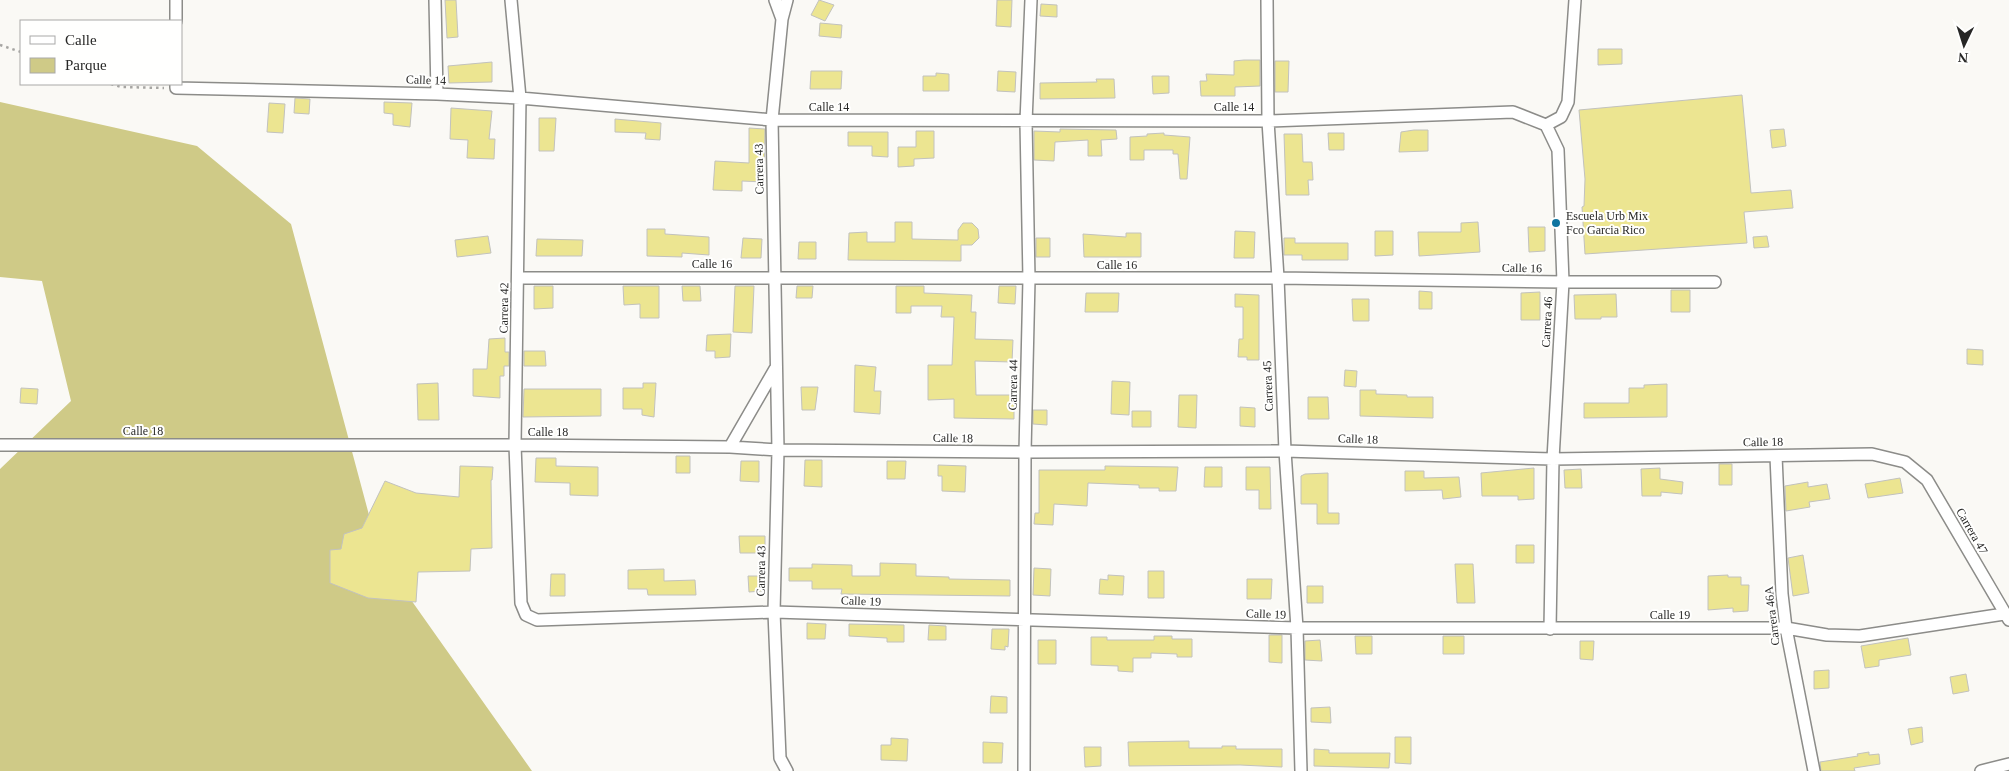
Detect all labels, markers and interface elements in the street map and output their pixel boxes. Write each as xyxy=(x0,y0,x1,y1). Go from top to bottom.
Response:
legend xyxy=(20,20,182,85)
north arrow xyxy=(1939,20,1989,70)
text: Calle xyxy=(65,32,97,48)
text: N xyxy=(1958,50,1969,65)
text: Parque xyxy=(65,57,107,73)
street label: Calle 14 xyxy=(406,72,446,88)
street label: Calle 14 xyxy=(809,100,849,114)
street label: Calle 14 xyxy=(1214,100,1254,114)
street label: Carrera 43 xyxy=(752,143,766,195)
place label: Escuela Urb Mix Fco Garcia Rico xyxy=(1566,209,1648,237)
marker: Escuela Urb Mix Fco Garcia Rico xyxy=(1550,217,1562,229)
street label: Calle 16 xyxy=(692,257,732,271)
street label: Calle 16 xyxy=(1097,258,1137,272)
street label: Calle 16 xyxy=(1502,261,1542,275)
street label: Carrera 42 xyxy=(497,282,511,334)
street label: Carrera 46 xyxy=(1539,296,1555,348)
street label: Carrera 44 xyxy=(1006,359,1020,411)
street label: Carrera 45 xyxy=(1260,360,1276,412)
street label: Calle 18 xyxy=(123,424,163,438)
street label: Calle 18 xyxy=(528,425,568,439)
street label: Calle 18 xyxy=(933,431,973,445)
street label: Calle 18 xyxy=(1338,431,1378,447)
street label: Calle 18 xyxy=(1743,435,1783,449)
street label: Carrera 47 xyxy=(1953,505,1991,557)
street label: Carrera 43 xyxy=(754,545,768,597)
street label: Carrera 46A xyxy=(1761,585,1783,646)
street label: Calle 19 xyxy=(841,593,881,609)
street label: Calle 19 xyxy=(1246,606,1286,622)
street label: Calle 19 xyxy=(1650,608,1690,622)

